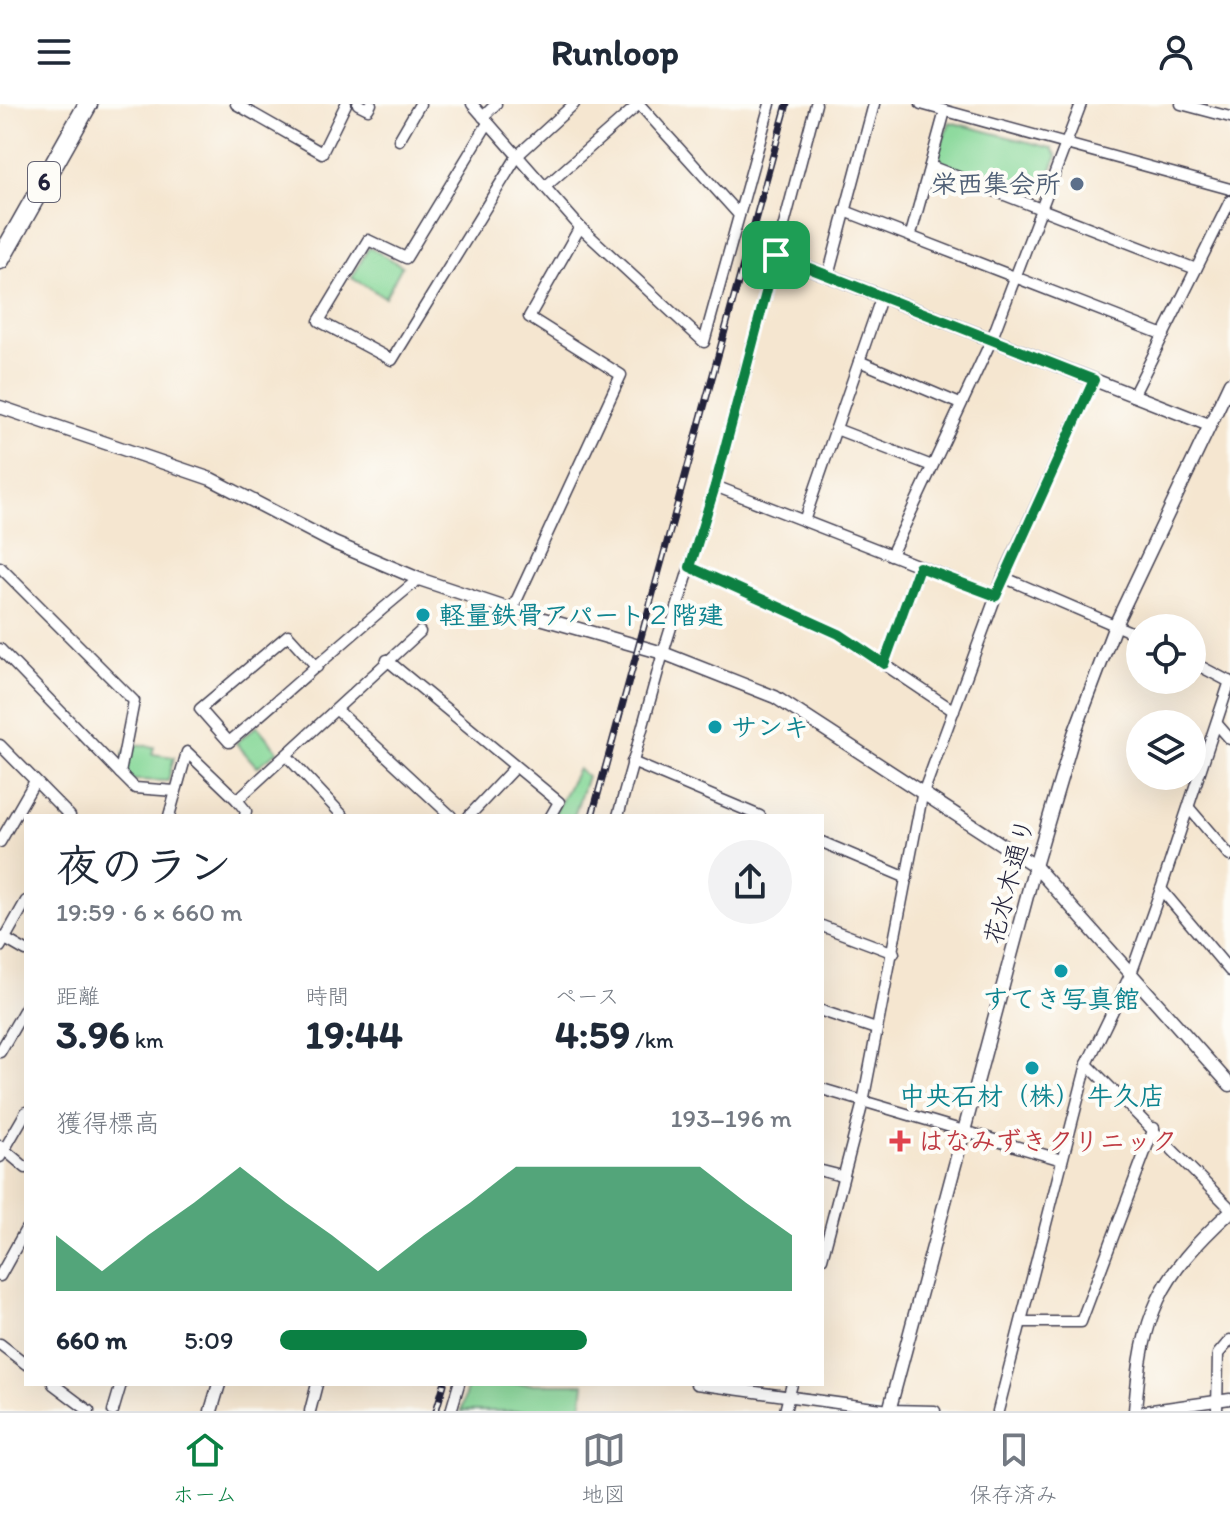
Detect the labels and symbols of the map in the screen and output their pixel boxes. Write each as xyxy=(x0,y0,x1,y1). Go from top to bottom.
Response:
road number: 6 xyxy=(28,162,60,202)
place label: 栄西集会所 xyxy=(931,168,1061,200)
marker: 栄西集会所 xyxy=(1068,175,1086,193)
pin xyxy=(742,221,810,289)
place label: 軽量鉄骨アパート２階建 xyxy=(439,599,723,631)
marker: 軽量鉄骨アパート２階建 xyxy=(414,606,432,624)
place label: サンキ xyxy=(731,711,809,743)
marker: サンキ xyxy=(706,718,724,736)
street label: 花水木通り xyxy=(977,814,1041,948)
marker: すてき写真館 xyxy=(1052,962,1070,980)
place label: すてき写真館 xyxy=(982,983,1140,1015)
marker: 中央石材（株） 牛久店 xyxy=(1023,1059,1041,1077)
place label: 中央石材（株） 牛久店 xyxy=(899,1080,1165,1112)
place label: はなみずきクリニック xyxy=(918,1125,1177,1157)
marker: はなみずきクリニック xyxy=(889,1130,911,1152)

